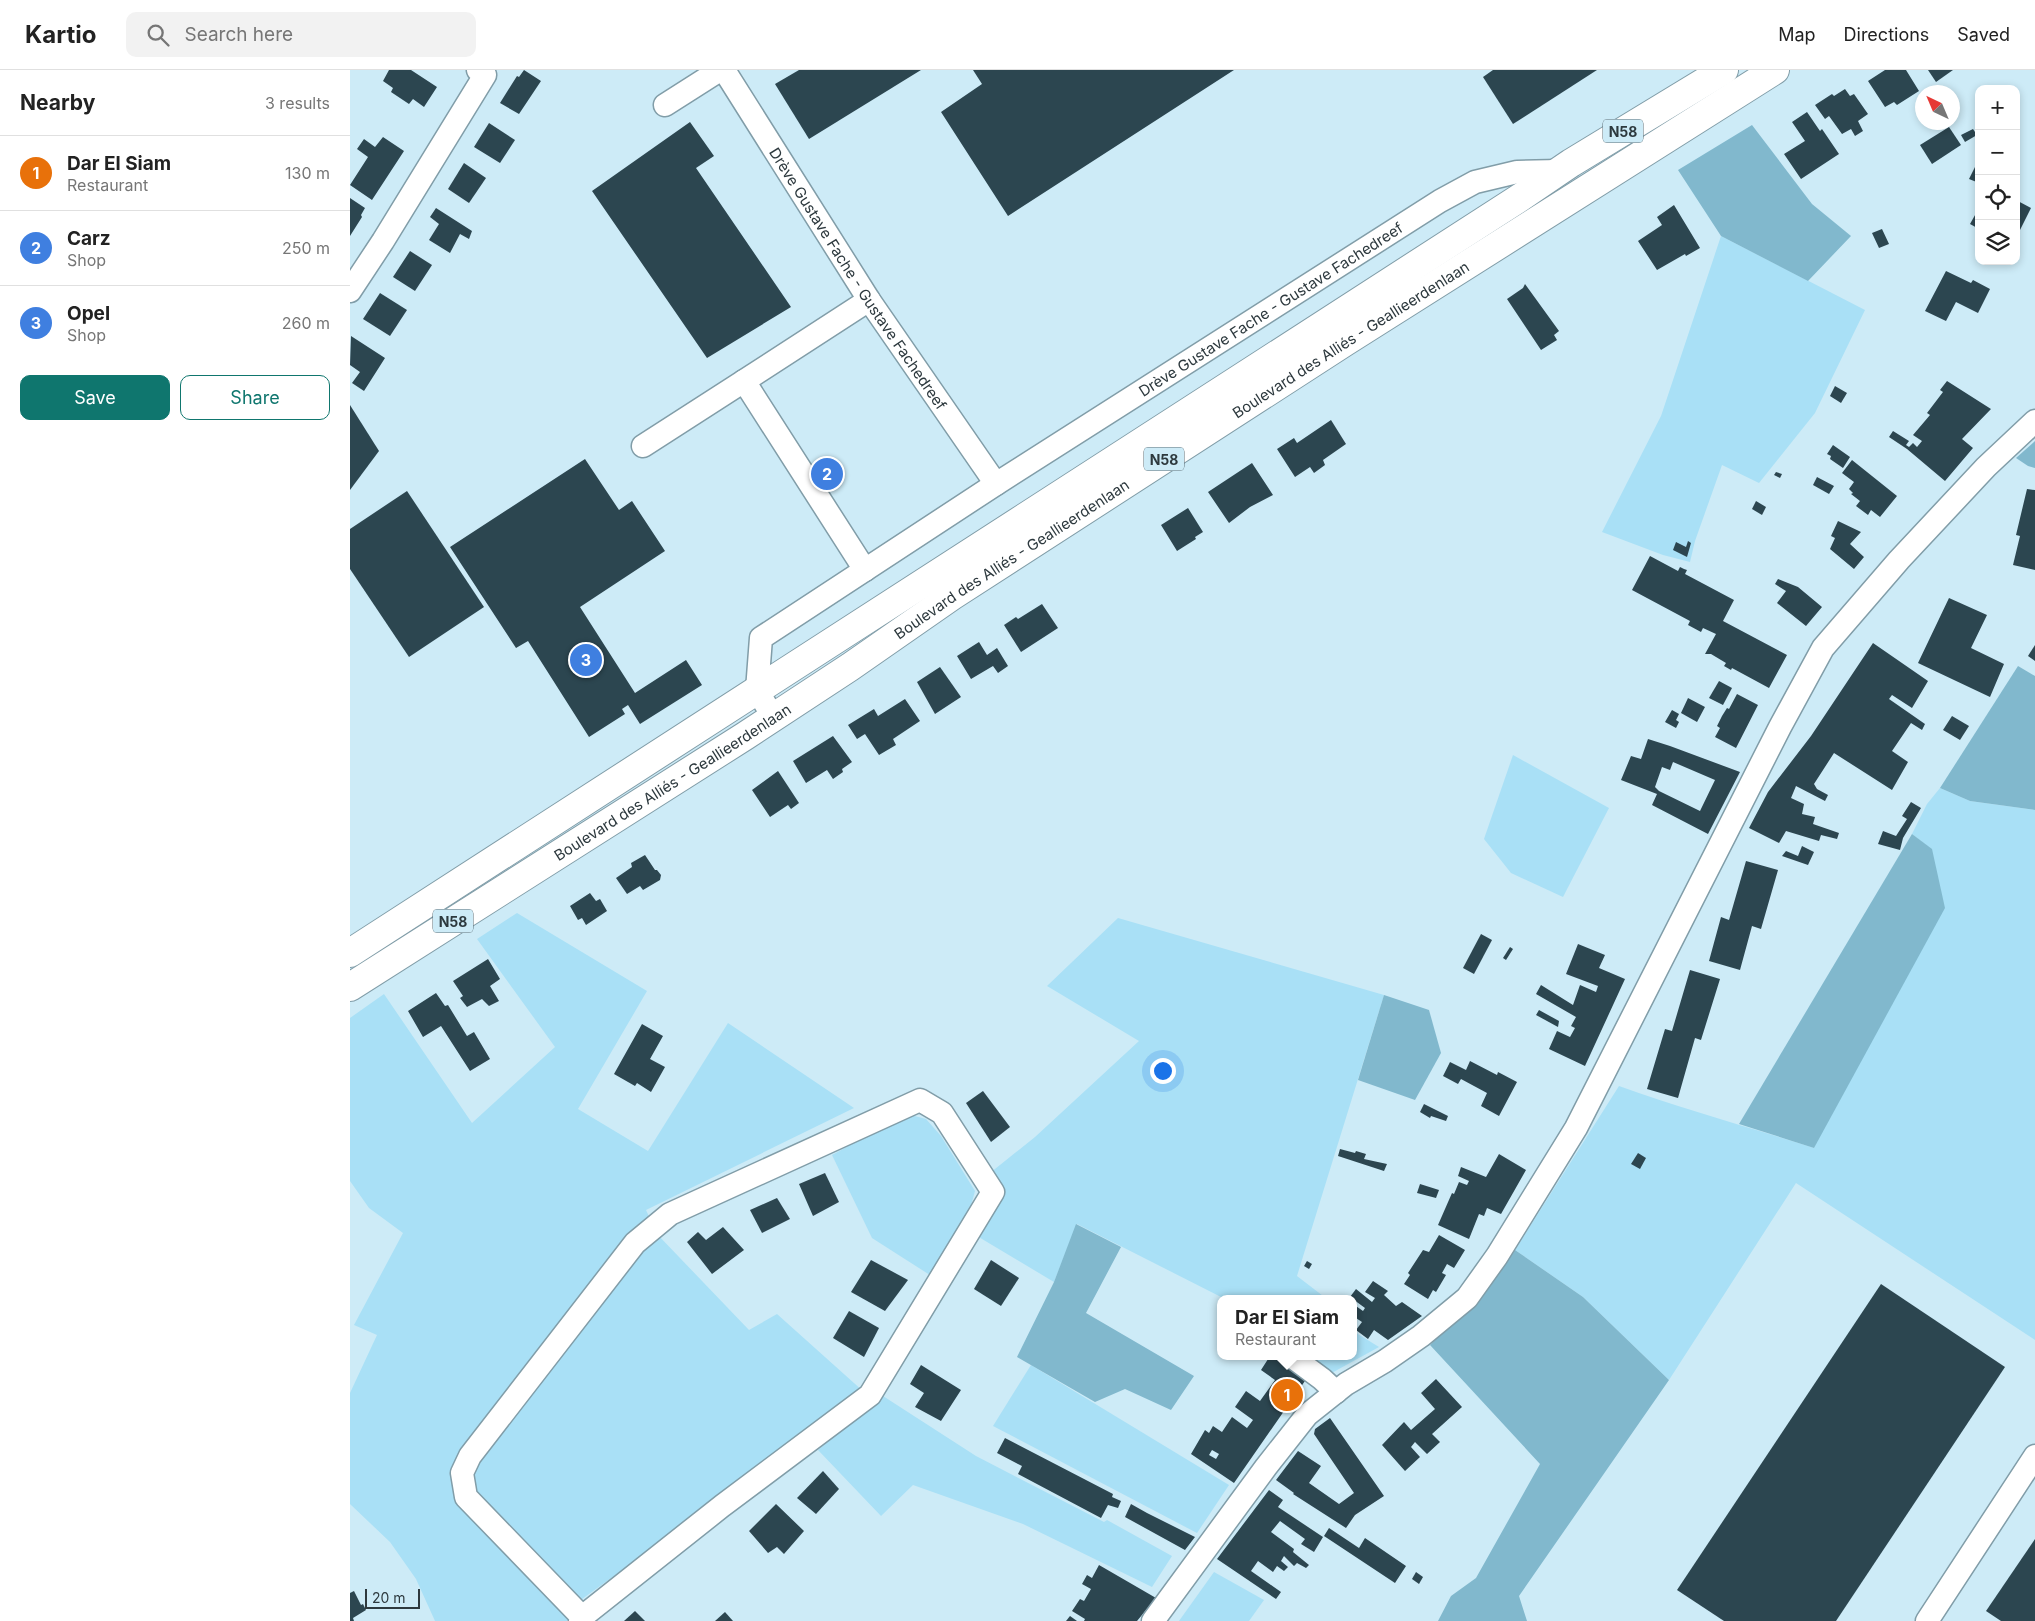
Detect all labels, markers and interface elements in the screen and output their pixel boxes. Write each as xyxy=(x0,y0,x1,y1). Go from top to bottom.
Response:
search box xyxy=(126,12,476,57)
text: Kartio xyxy=(25,20,96,49)
icon: search xyxy=(144,21,172,49)
text: Search here xyxy=(184,23,293,46)
text: Map xyxy=(1778,24,1816,45)
text: Directions xyxy=(1844,24,1929,45)
text: Saved xyxy=(1957,24,2010,45)
north arrow xyxy=(1915,85,1960,130)
map controls xyxy=(1975,85,2020,265)
button: + xyxy=(1975,85,2020,130)
text: Nearby xyxy=(20,90,95,115)
text: 3 results xyxy=(265,93,330,113)
road number: N58 xyxy=(1603,119,1643,142)
button: − xyxy=(1975,130,2020,175)
street label: Drève Gustave Fache - Gustave Fachedreef xyxy=(766,144,951,414)
text: Dar El Siam xyxy=(67,152,171,175)
text: 1 xyxy=(33,163,39,183)
text: 130 m xyxy=(285,163,330,183)
text: Restaurant xyxy=(67,175,148,195)
button: locate xyxy=(1975,175,2020,220)
street label: Drève Gustave Fache - Gustave Fachedreef xyxy=(1135,218,1407,400)
button: layers xyxy=(1975,220,2020,265)
text: Carz xyxy=(67,227,111,250)
text: 2 xyxy=(31,238,41,258)
text: 250 m xyxy=(282,238,330,258)
text: Shop xyxy=(67,250,106,270)
street label: Boulevard des Alliés - Geallieerdenlaan xyxy=(1229,257,1472,422)
text: Opel xyxy=(67,302,110,325)
text: 3 xyxy=(31,313,41,333)
text: 260 m xyxy=(282,313,330,333)
text: Shop xyxy=(67,325,106,345)
button: Save xyxy=(20,375,170,420)
button: Share xyxy=(180,375,330,420)
road number: N58 xyxy=(1144,448,1184,470)
pin: 2 xyxy=(811,455,843,493)
street label: Boulevard des Alliés - Geallieerdenlaan xyxy=(890,475,1132,643)
pin: 3 xyxy=(570,641,602,679)
street label: Boulevard des Alliés - Geallieerdenlaan xyxy=(550,699,794,865)
road number: N58 xyxy=(433,909,473,932)
your location xyxy=(1150,1058,1176,1084)
popup xyxy=(1217,1295,1357,1360)
text: Dar El Siam xyxy=(1235,1306,1339,1329)
text: Restaurant xyxy=(1235,1329,1316,1349)
pin: 1 xyxy=(1271,1376,1303,1414)
scale bar xyxy=(365,1586,420,1609)
text: 20 m xyxy=(372,1589,406,1606)

